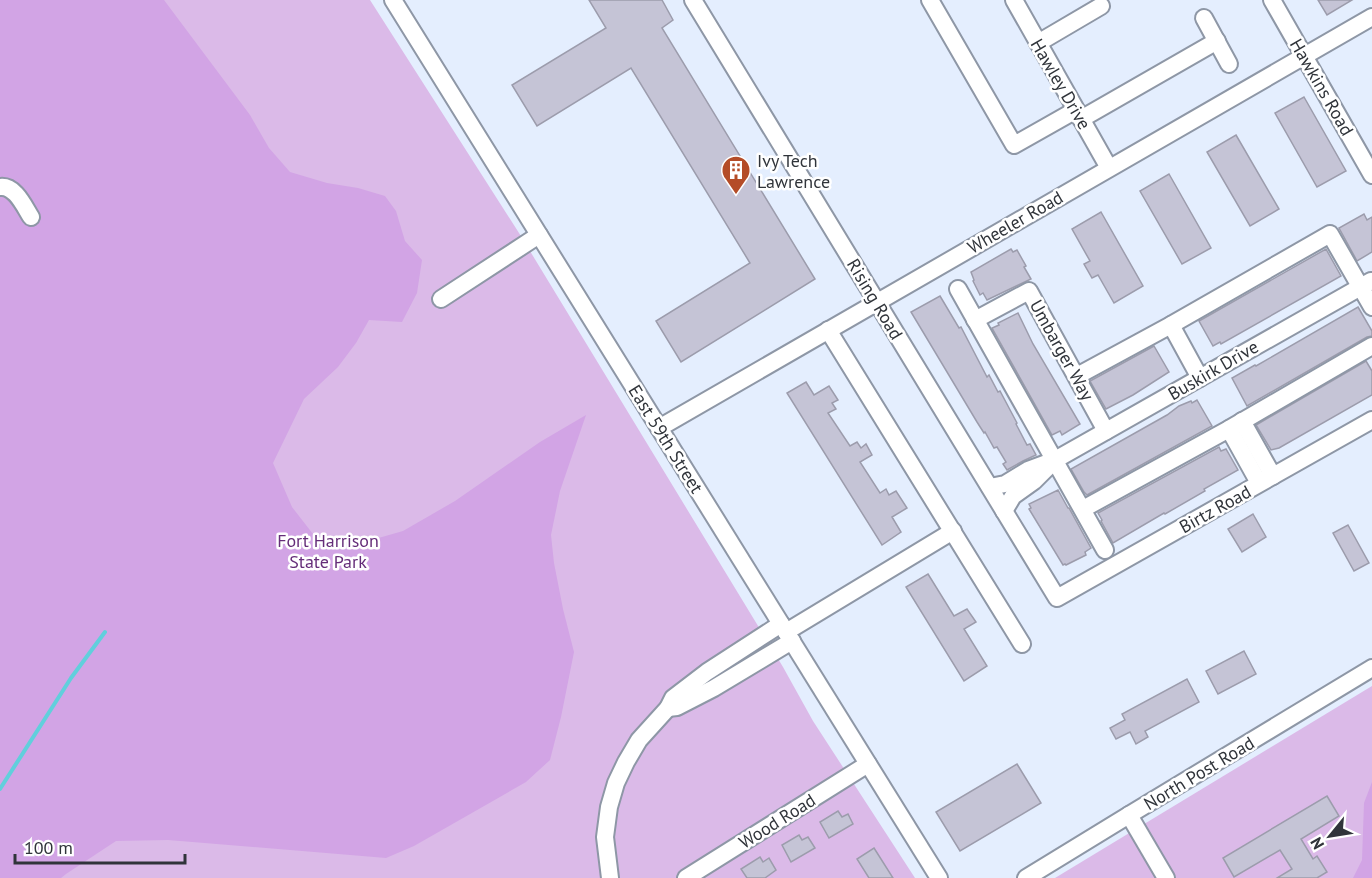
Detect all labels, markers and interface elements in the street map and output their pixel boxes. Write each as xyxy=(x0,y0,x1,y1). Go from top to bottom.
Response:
street label: Hawley Drive xyxy=(1026,34,1096,134)
street label: Hawkins Road xyxy=(1285,34,1359,140)
place label: Ivy Tech Lawrence xyxy=(757,149,830,193)
building icon: Ivy Tech Lawrence xyxy=(720,154,752,196)
street label: Wheeler Road xyxy=(963,185,1067,259)
street label: Rising Road xyxy=(842,254,908,344)
street label: Umbarger Way xyxy=(1025,295,1100,405)
street label: Buskirk Drive xyxy=(1164,335,1262,405)
street label: East 59th Street xyxy=(624,381,708,497)
street label: Birtz Road xyxy=(1175,480,1255,538)
park label: Fort Harrison State Park xyxy=(277,529,379,573)
street label: North Post Road xyxy=(1140,731,1258,815)
street label: Wood Road xyxy=(734,788,820,854)
north arrow xyxy=(1300,806,1360,866)
scale bar xyxy=(15,827,184,865)
text: N xyxy=(1306,834,1328,853)
text: 100 m xyxy=(24,836,73,859)

